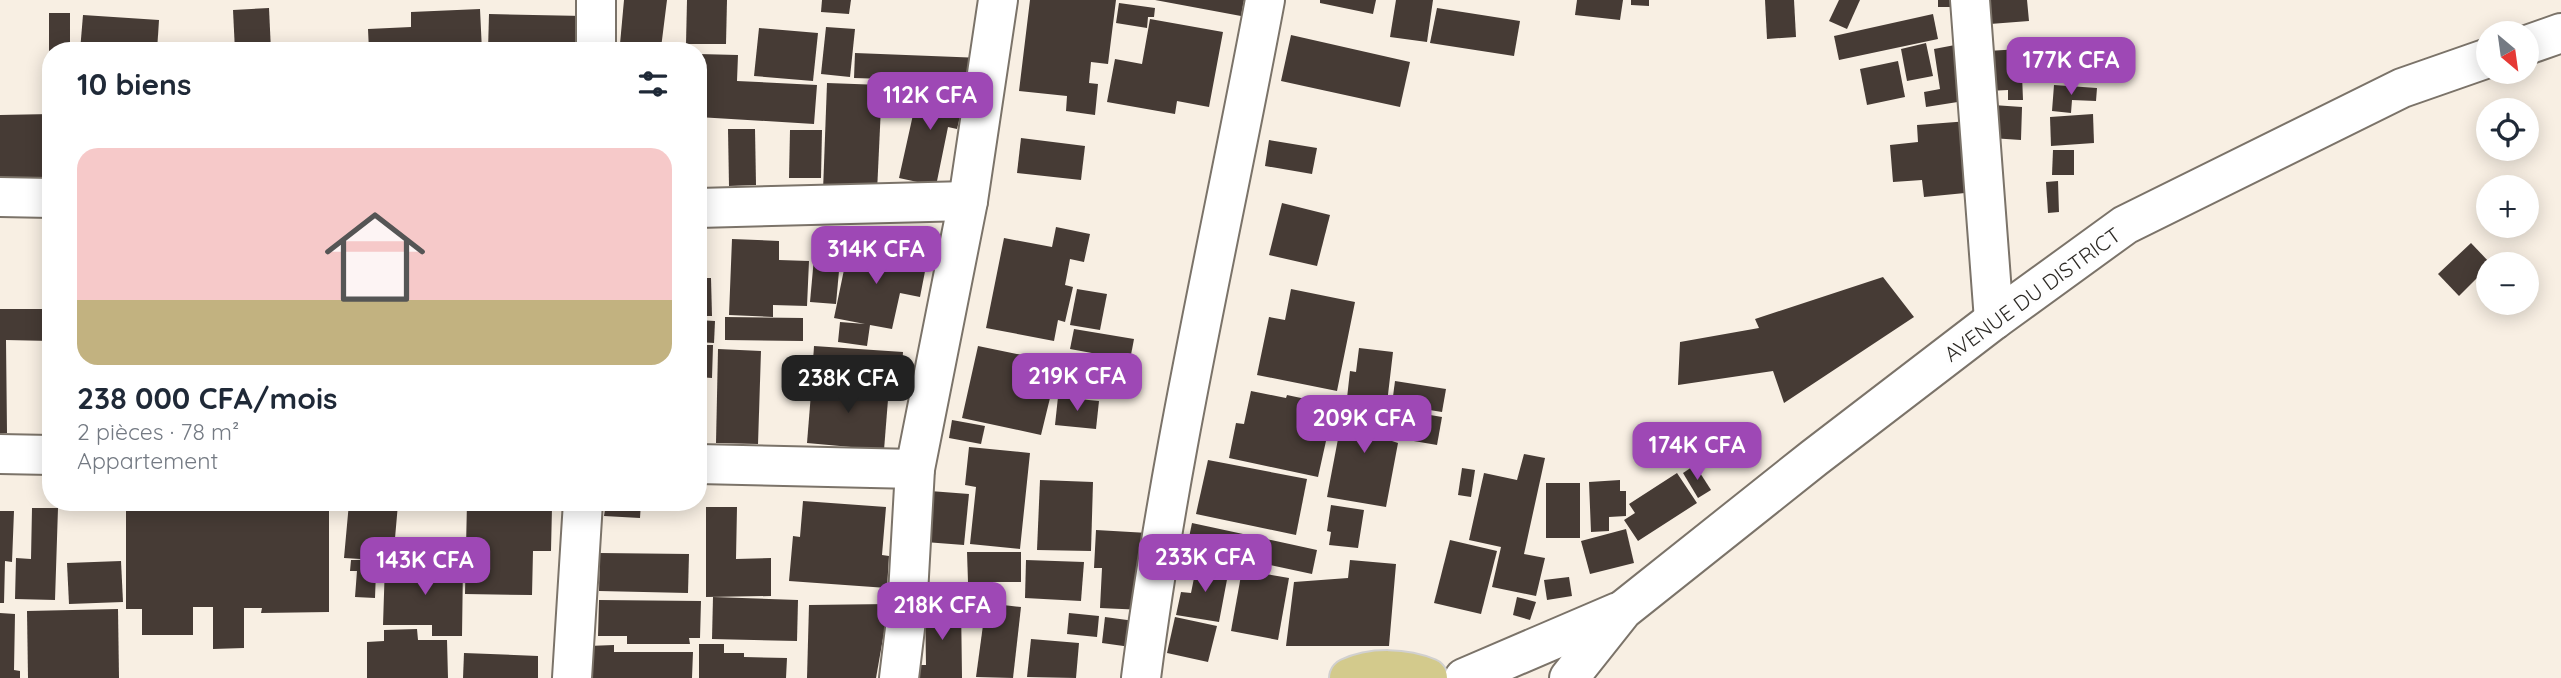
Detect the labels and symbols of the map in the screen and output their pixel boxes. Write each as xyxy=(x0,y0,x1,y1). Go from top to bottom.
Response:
north arrow xyxy=(2476,21,2539,84)
pin: 177K CFA xyxy=(1999,38,2143,97)
pin: 112K CFA xyxy=(858,72,1002,132)
street label: AVENUE DU DISTRICT xyxy=(1939,221,2125,367)
pin: 314K CFA xyxy=(804,226,948,286)
pin: 219K CFA xyxy=(1005,354,1149,413)
pin: 238K CFA xyxy=(776,356,920,415)
pin: 209K CFA xyxy=(1292,396,1436,455)
pin: 174K CFA xyxy=(1625,422,1769,482)
pin: 233K CFA xyxy=(1133,534,1277,594)
pin: 143K CFA xyxy=(353,538,497,597)
pin: 218K CFA xyxy=(870,582,1014,642)

